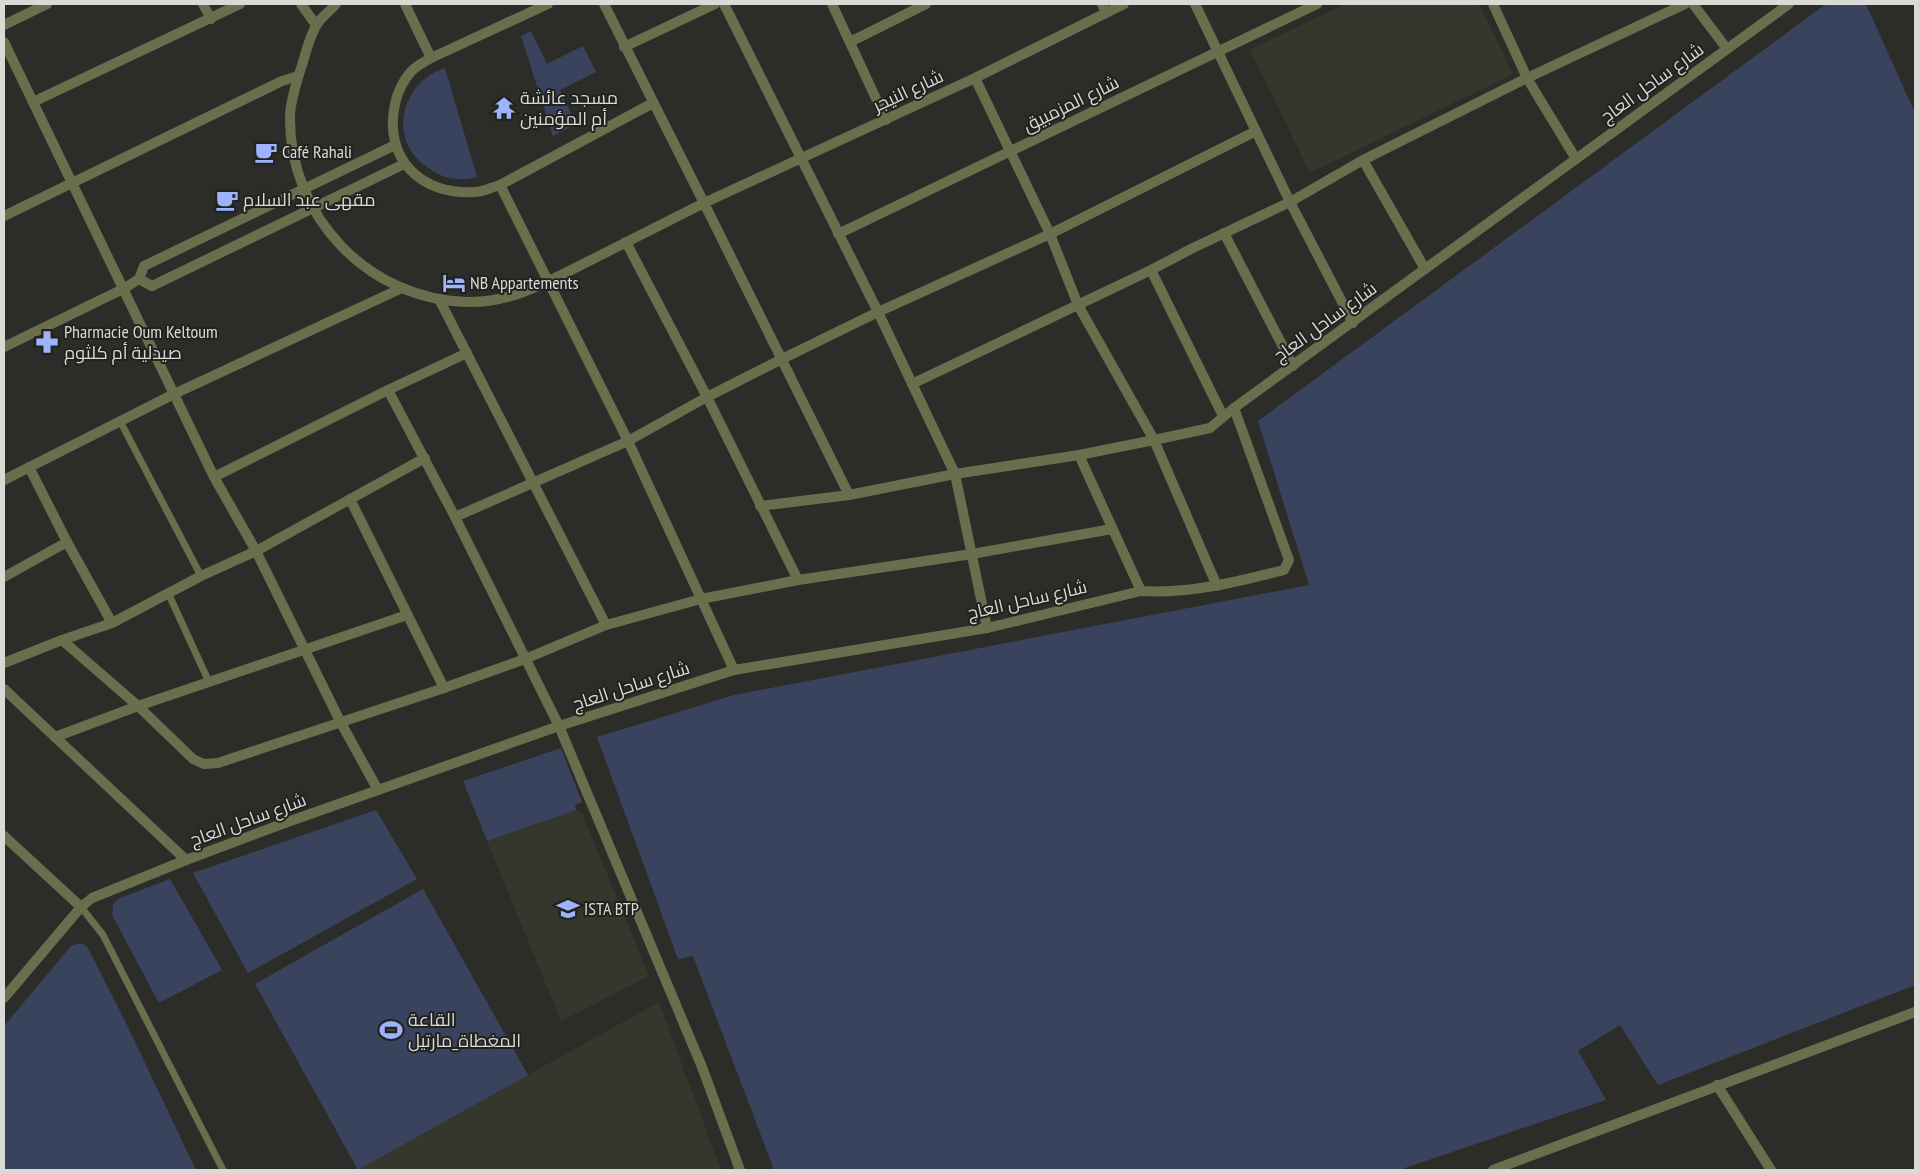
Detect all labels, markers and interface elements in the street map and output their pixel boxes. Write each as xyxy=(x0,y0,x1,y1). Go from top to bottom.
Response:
street label: شارع ساحل العاج xyxy=(1595,37,1709,129)
street label: شارع النيجر xyxy=(868,64,947,118)
street label: شارع المزمبيق xyxy=(1019,70,1123,138)
place label: مسجد عائشة أم المؤمنين xyxy=(520,86,618,131)
temple icon: مسجد عائشة أم المؤمنين xyxy=(491,95,517,121)
cafe icon: Café Rahali xyxy=(253,139,279,165)
place label: Café Rahali xyxy=(282,140,352,163)
cafe icon: مقهى عبد السلام xyxy=(214,187,240,213)
place label: مقهى عبد السلام xyxy=(243,188,376,212)
hotel icon: NB Appartements xyxy=(441,270,467,296)
place label: NB Appartements xyxy=(470,271,579,294)
street label: شارع ساحل العاج xyxy=(1268,276,1382,368)
place label: Pharmacie Oum Keltoum صيدلية أم كلثوم xyxy=(64,320,218,365)
pharmacy icon: Pharmacie Oum Keltoum صيدلية أم كلثوم xyxy=(34,329,60,355)
street label: شارع ساحل العاج xyxy=(965,575,1089,625)
street label: شارع ساحل العاج xyxy=(569,656,693,716)
street label: شارع ساحل العاج xyxy=(186,788,310,852)
school or university icon: ISTA BTP xyxy=(555,896,581,922)
place label: ISTA BTP xyxy=(584,897,639,920)
place label: القاعة المغطاة_مارتيل xyxy=(408,1008,521,1052)
sports icon: القاعة المغطاة_مارتيل xyxy=(378,1017,404,1043)

